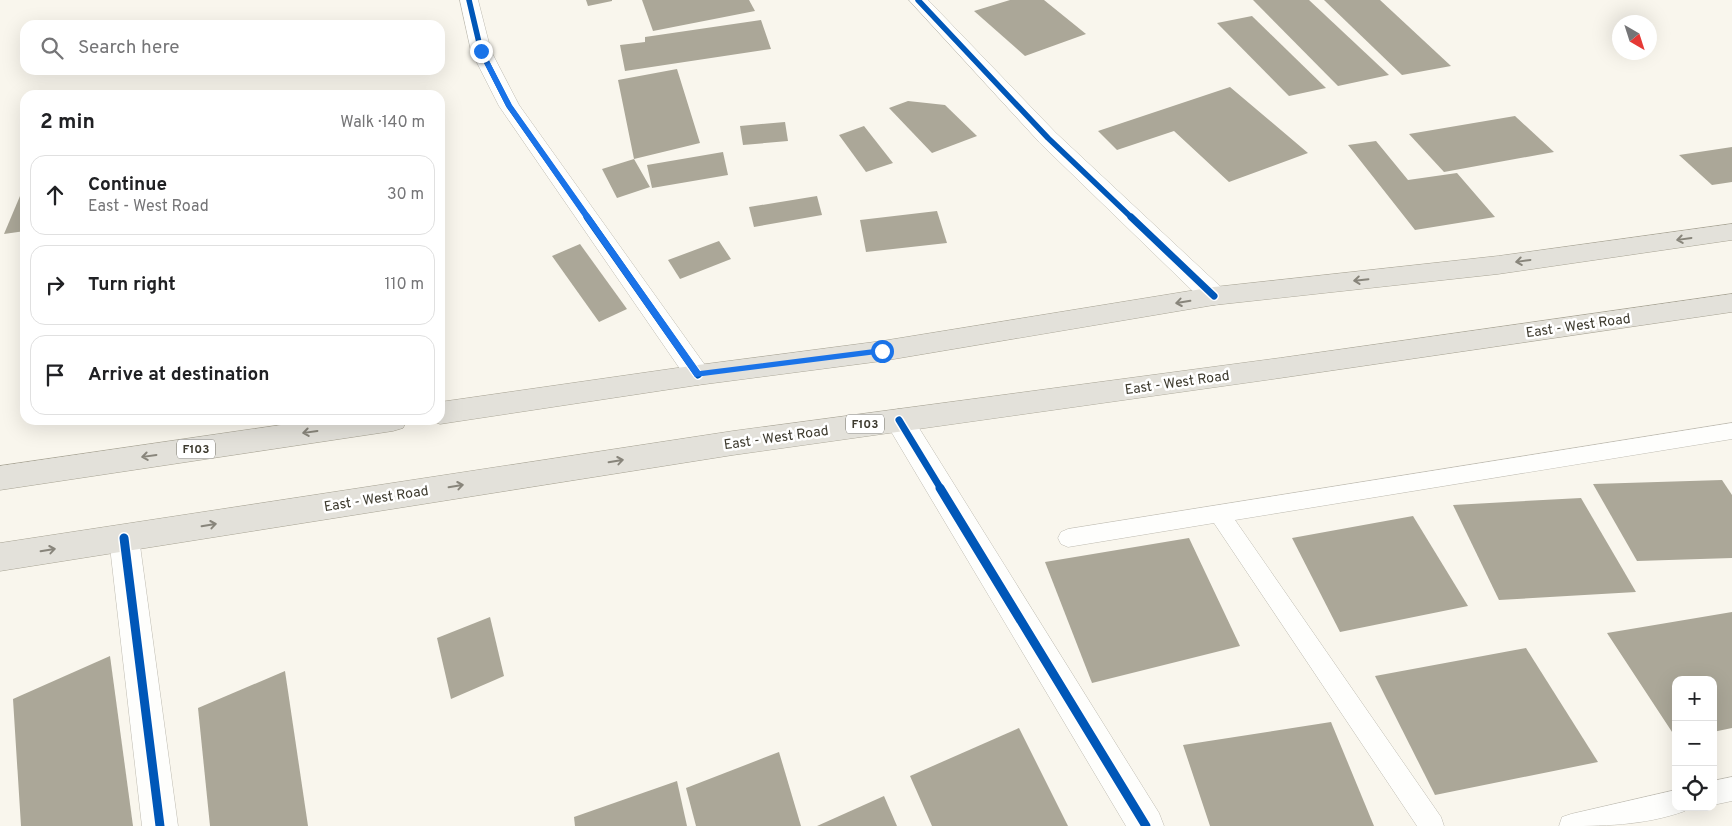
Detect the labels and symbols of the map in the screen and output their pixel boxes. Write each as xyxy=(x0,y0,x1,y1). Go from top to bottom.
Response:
north arrow xyxy=(1612,15,1657,60)
route end xyxy=(470,40,493,63)
one-way arrow xyxy=(1676,234,1692,244)
one-way arrow xyxy=(1515,256,1531,266)
one-way arrow xyxy=(1354,275,1370,285)
one-way arrow xyxy=(1175,297,1191,307)
street label: East - West Road xyxy=(1525,311,1632,342)
route start xyxy=(871,340,894,363)
street label: East - West Road xyxy=(1124,368,1231,399)
road number: F103 xyxy=(846,414,884,434)
street label: East - West Road xyxy=(723,423,830,454)
one-way arrow xyxy=(302,428,318,438)
road number: F103 xyxy=(177,439,215,458)
one-way arrow xyxy=(141,452,157,462)
one-way arrow xyxy=(608,455,624,465)
one-way arrow xyxy=(447,481,463,491)
street label: East - West Road xyxy=(323,483,430,516)
one-way arrow xyxy=(200,519,216,529)
one-way arrow xyxy=(40,544,56,554)

